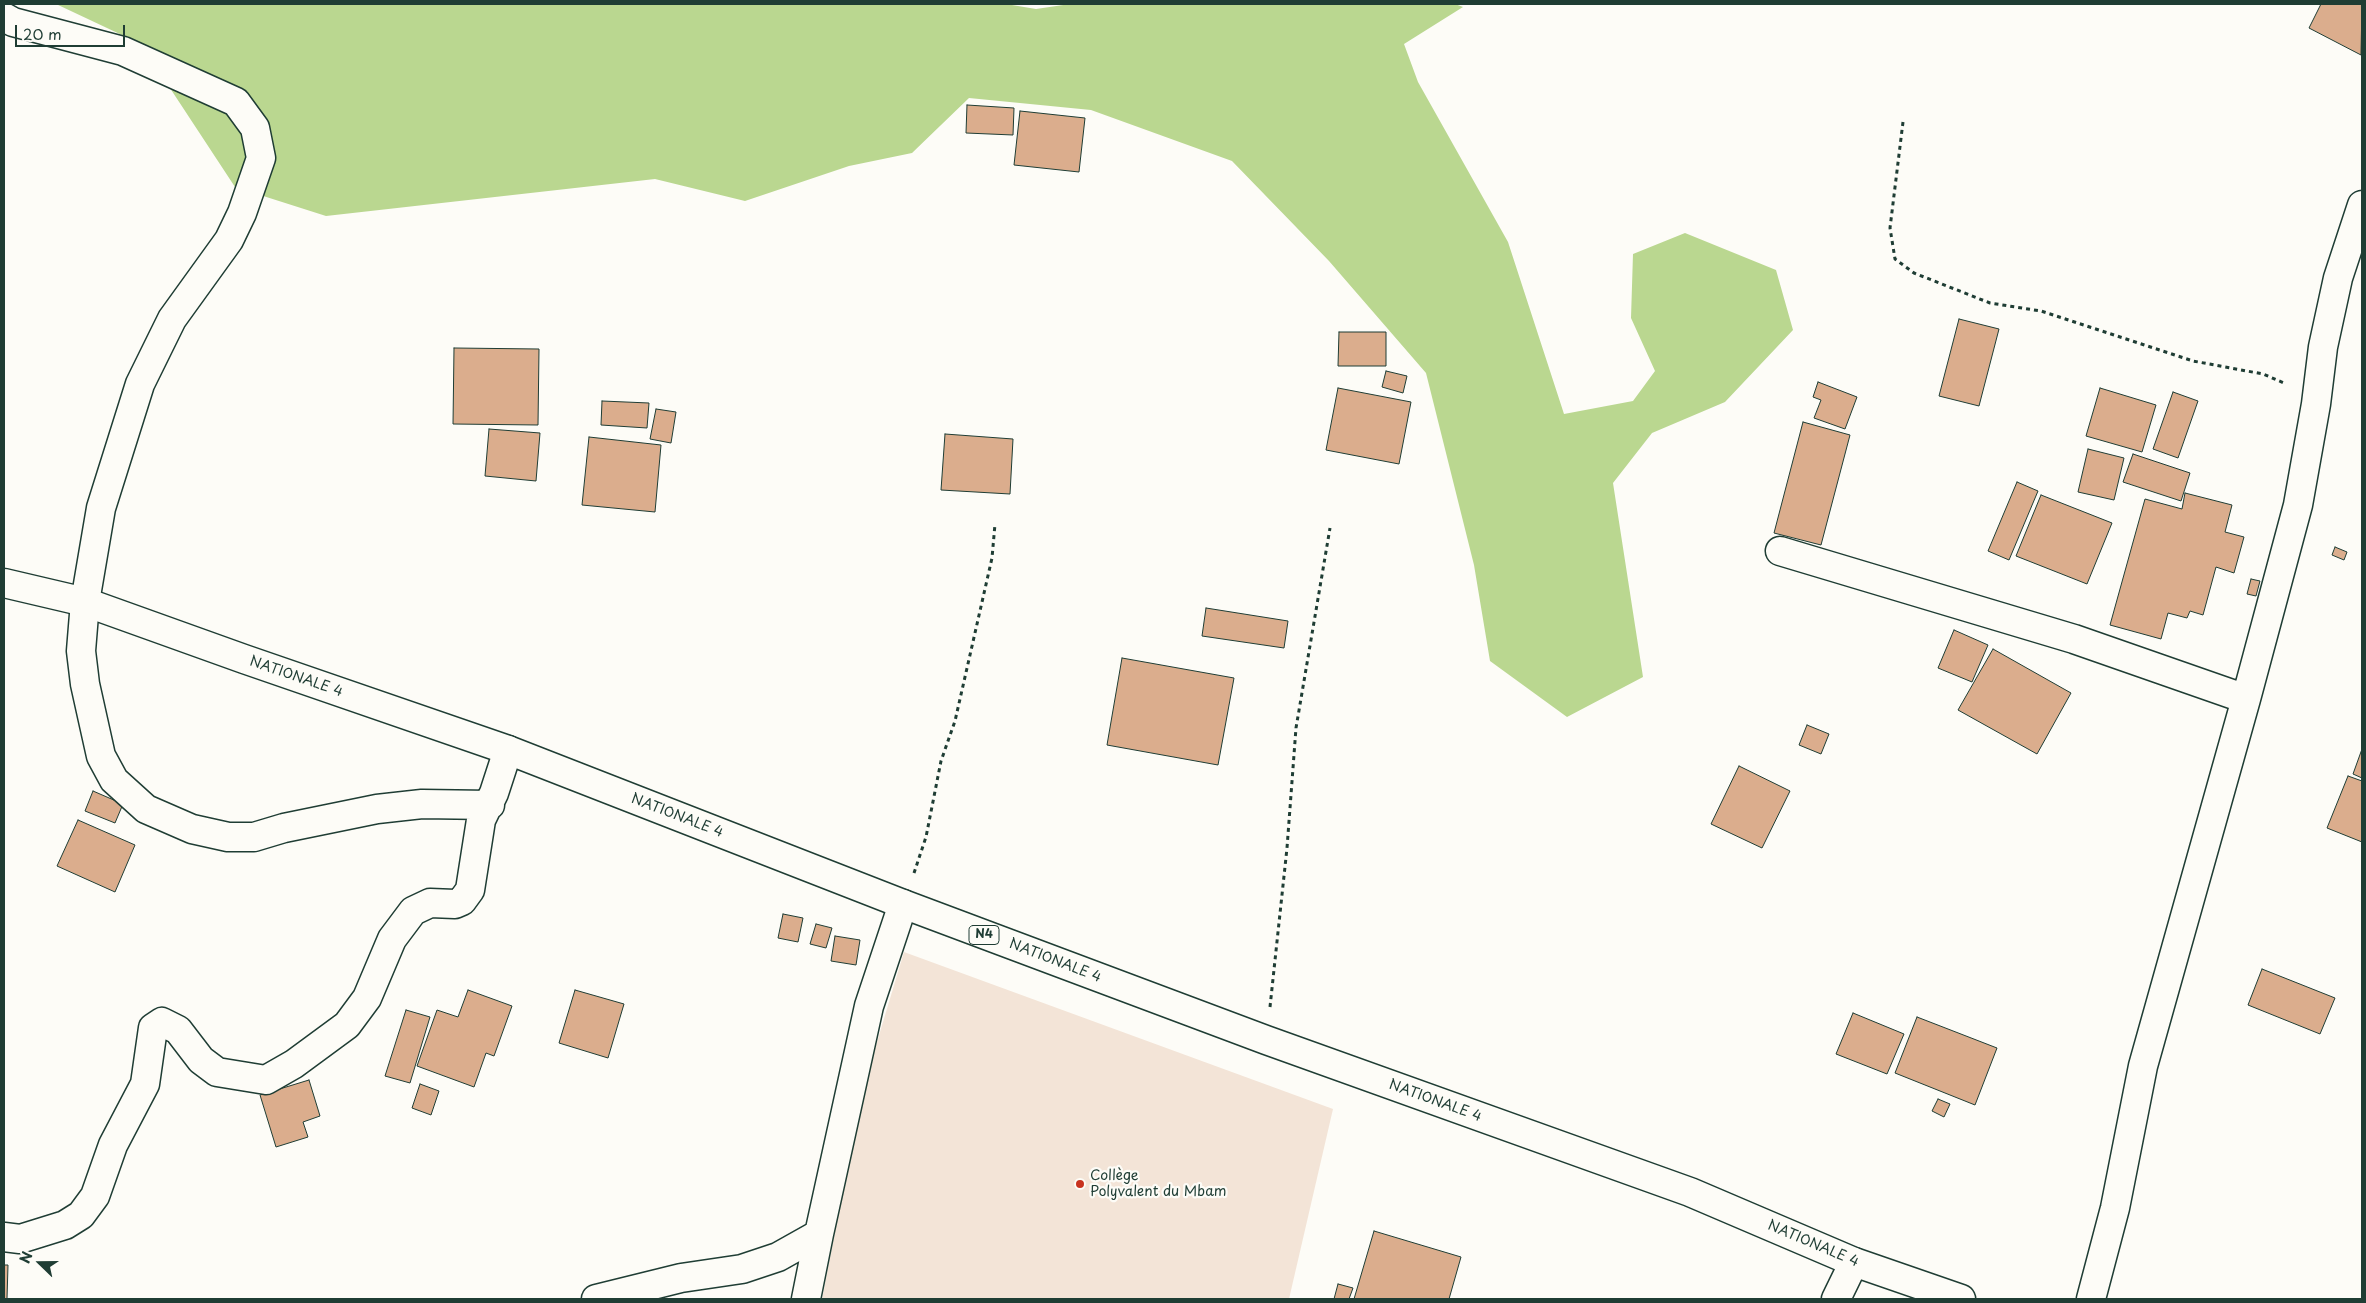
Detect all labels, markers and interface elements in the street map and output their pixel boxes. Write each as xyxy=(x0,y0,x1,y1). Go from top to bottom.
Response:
scale bar xyxy=(18,15,128,47)
text: 20 m xyxy=(23,22,62,45)
street label: NATIONALE 4 xyxy=(247,653,345,701)
street label: NATIONALE 4 xyxy=(628,791,726,841)
road number: N4 xyxy=(969,926,999,944)
street label: NATIONALE 4 xyxy=(1006,936,1104,986)
street label: NATIONALE 4 xyxy=(1386,1076,1484,1126)
place label: Collège Polyvalent du Mbam xyxy=(1090,1168,1227,1200)
marker: Collège Polyvalent du Mbam xyxy=(1074,1178,1086,1190)
street label: NATIONALE 4 xyxy=(1765,1217,1861,1271)
north arrow xyxy=(15,1238,65,1288)
text: N xyxy=(14,1248,37,1266)

